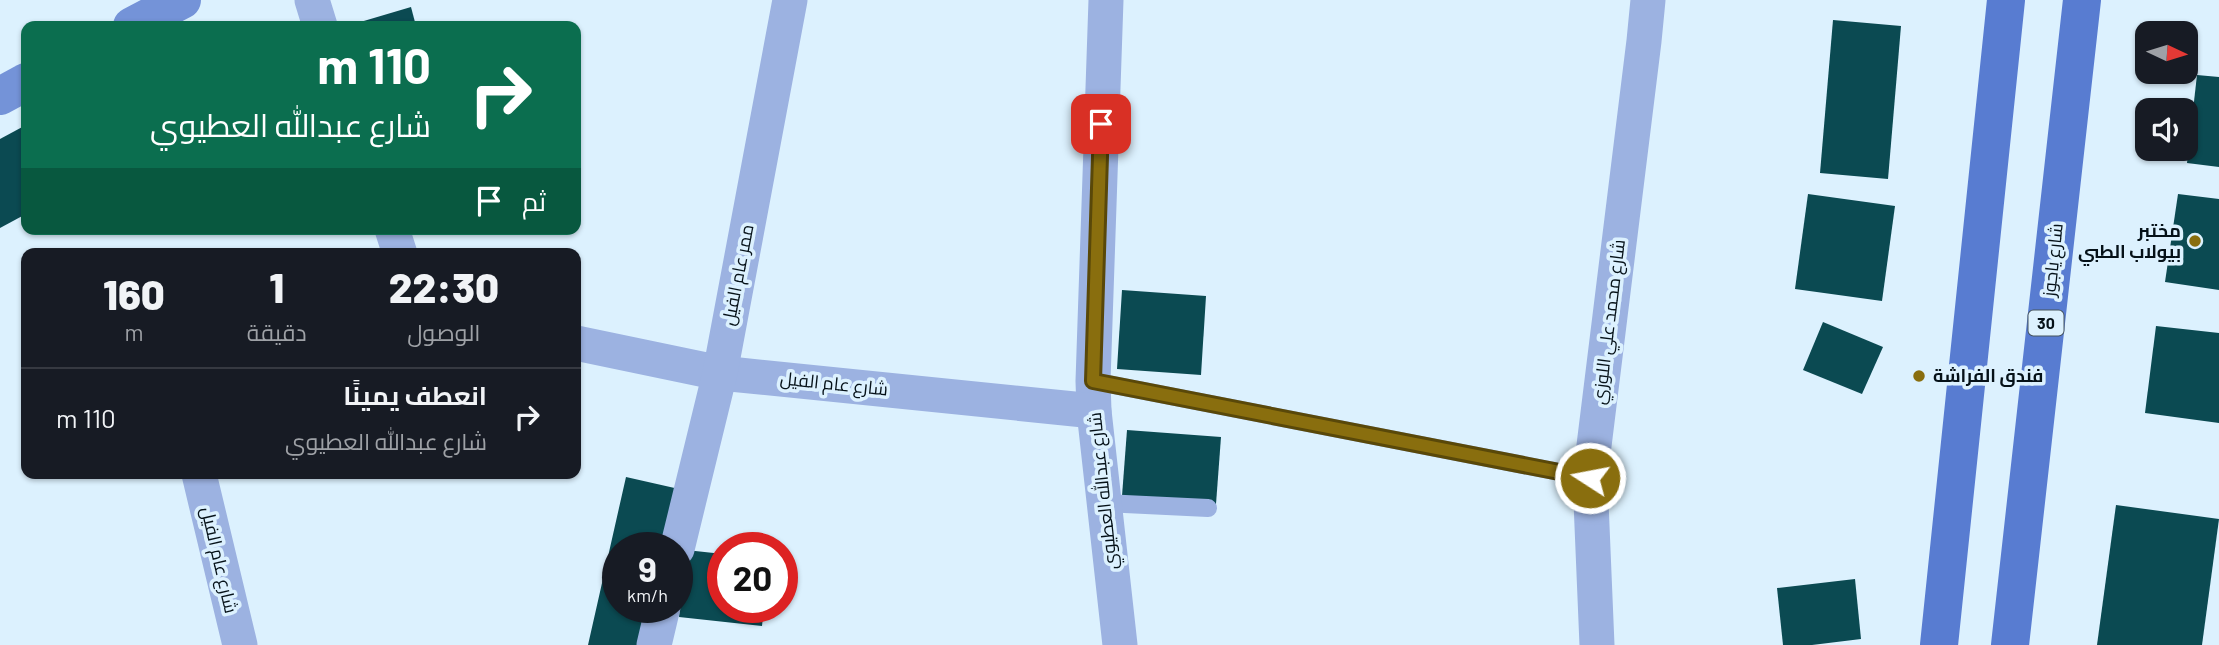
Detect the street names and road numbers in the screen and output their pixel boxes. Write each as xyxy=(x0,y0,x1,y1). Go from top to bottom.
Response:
street label: ممر عام الفيل xyxy=(716,222,760,328)
street label: شارع ياجوز xyxy=(2037,222,2069,299)
street label: شارع محمد علي اللوزي xyxy=(1587,238,1633,406)
road number: 30 xyxy=(2028,310,2064,336)
street label: شارع عام الفيل xyxy=(779,366,889,402)
street label: شارع عبدالله العطيوي xyxy=(1083,411,1125,571)
street label: شارع عام الفيل xyxy=(195,504,243,616)

